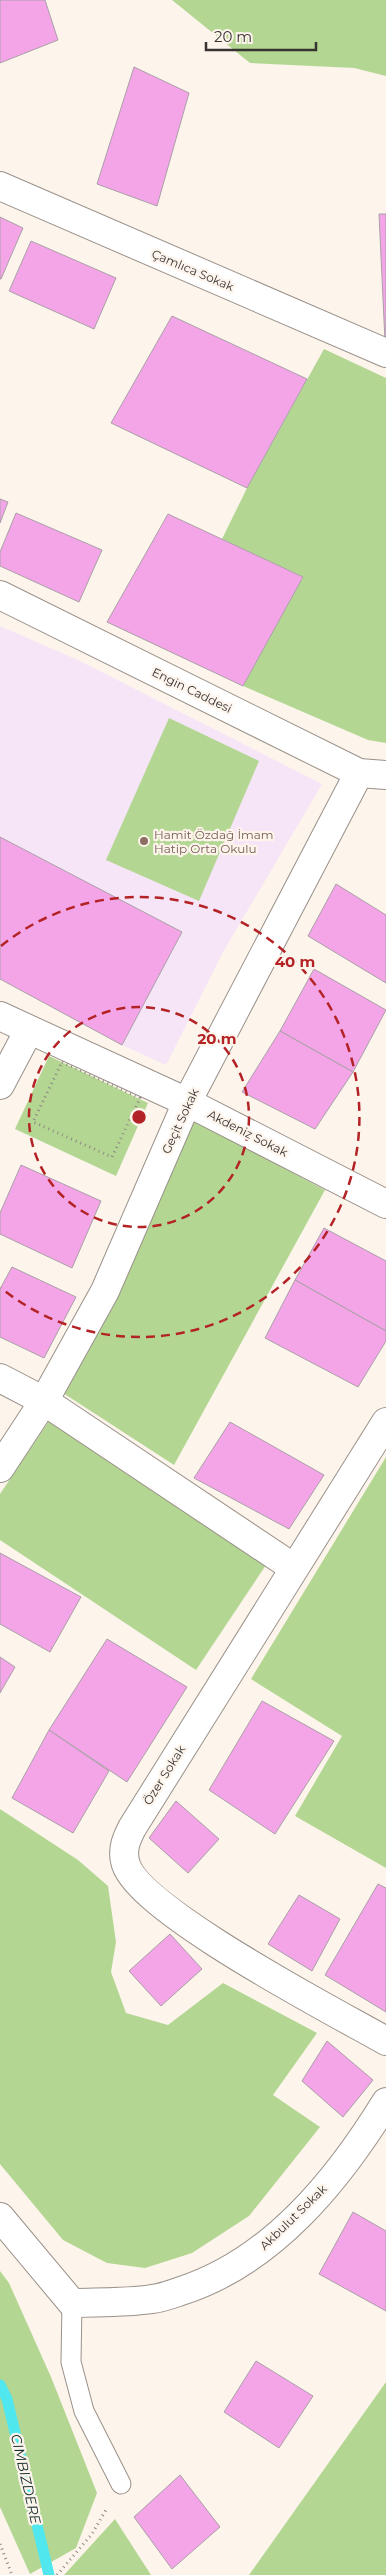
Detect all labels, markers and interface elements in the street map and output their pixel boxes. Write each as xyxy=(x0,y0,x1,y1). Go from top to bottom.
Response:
scale bar xyxy=(206,20,316,52)
text: 20 m xyxy=(214,27,252,46)
street label: Çamlıca Sokak xyxy=(150,246,237,294)
street label: Engin Caddesi xyxy=(150,664,234,716)
place label: Hamit Özdağ İmam Hatip Orta Okulu xyxy=(154,827,274,856)
marker: Hamit Özdağ İmam Hatip Orta Okulu xyxy=(138,835,150,847)
text: 40 m xyxy=(275,952,315,971)
text: 20 m xyxy=(197,1029,237,1048)
street label: Geçit Sokak xyxy=(158,1085,202,1156)
street label: Akdeniz Sokak xyxy=(206,1106,291,1160)
centre of rings xyxy=(130,1108,148,1126)
street label: Özer Sokak xyxy=(140,1742,189,1808)
street label: Akbulut Sokak xyxy=(256,2181,330,2253)
water label: CIMBIZDERE xyxy=(7,2432,45,2526)

